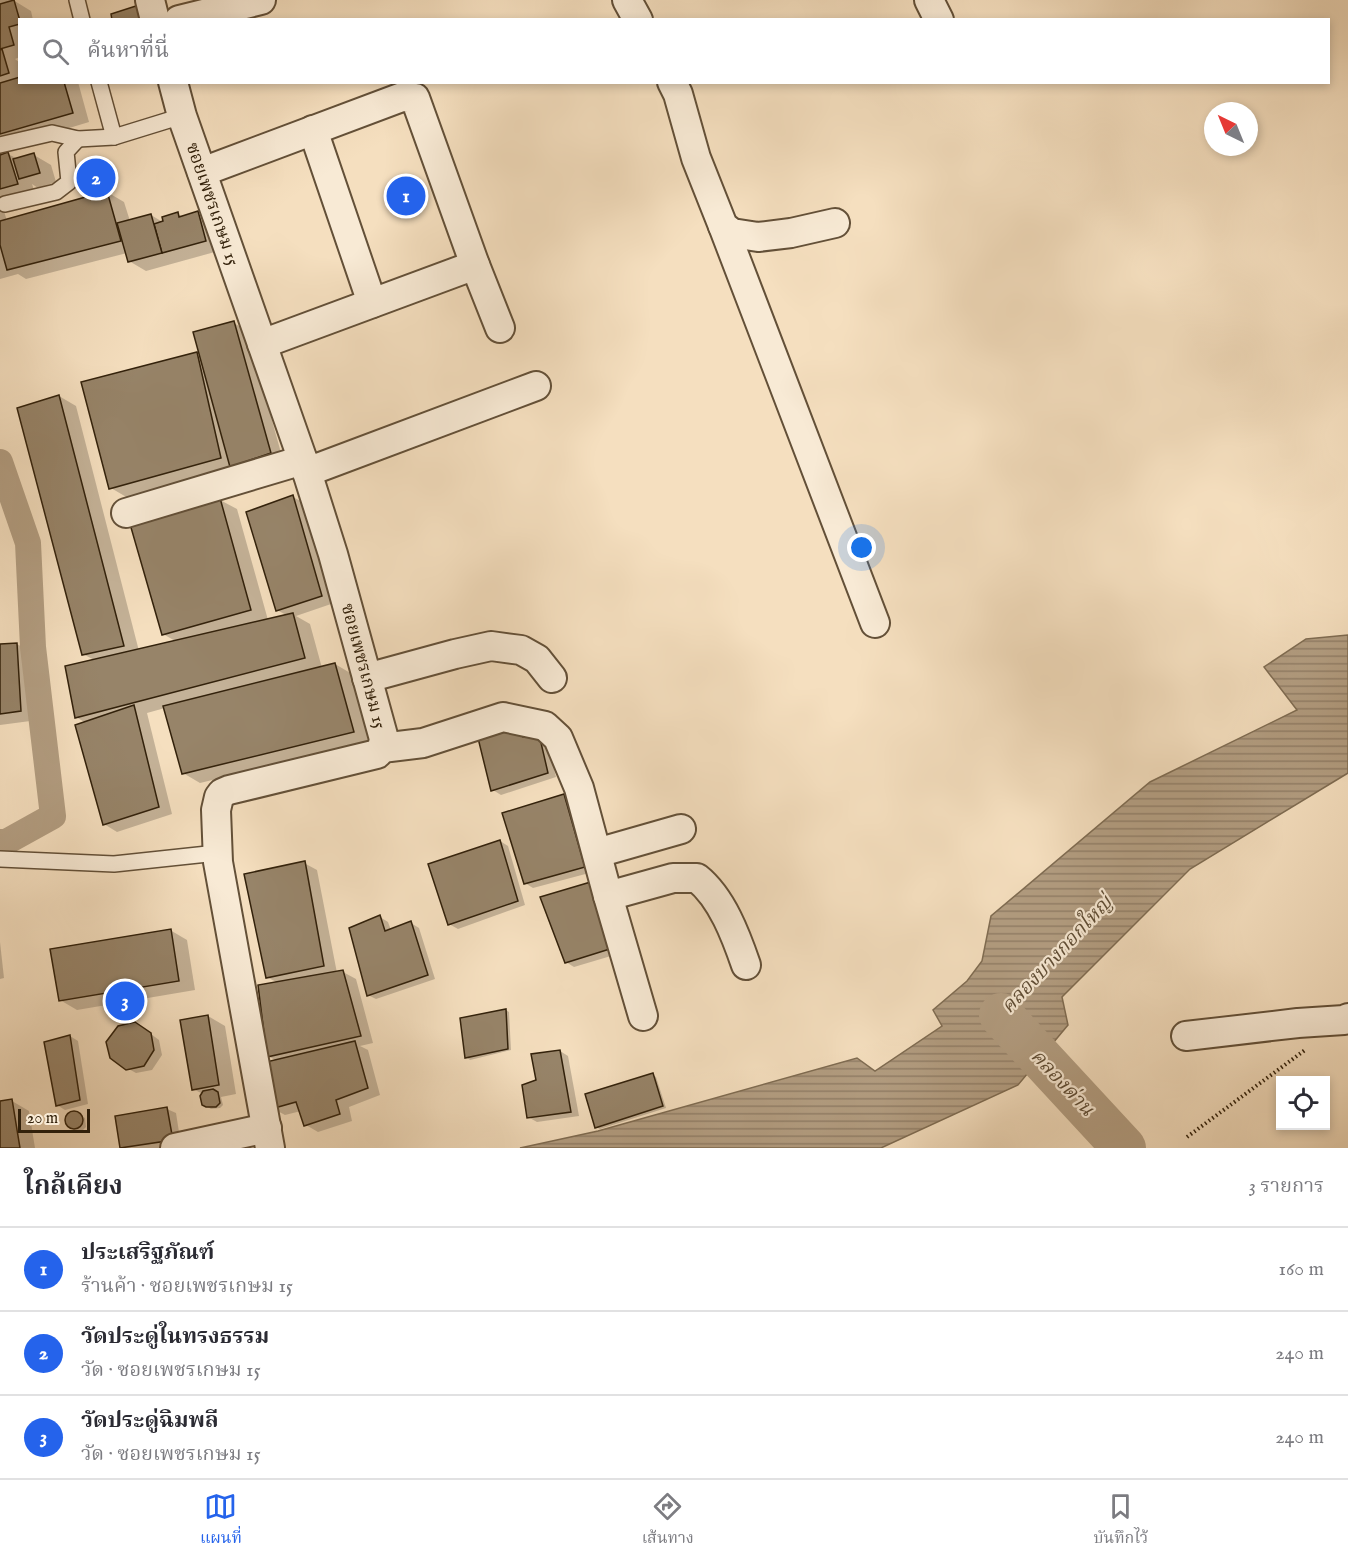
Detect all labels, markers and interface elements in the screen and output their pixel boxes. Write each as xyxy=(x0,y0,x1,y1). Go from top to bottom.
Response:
search box xyxy=(18,18,1330,84)
icon: search xyxy=(39,35,72,68)
text: ค้นหาที่นี่ xyxy=(87,37,169,65)
north arrow xyxy=(1204,102,1258,156)
street label: ซอยเพชรเกษม 15 xyxy=(180,140,244,270)
pin: 2 xyxy=(76,156,116,201)
pin: 1 xyxy=(386,174,426,218)
your location xyxy=(847,533,876,562)
street label: ซอยเพชรเกษม 15 xyxy=(335,601,390,732)
water label: คลองบางกอกใหญ่ xyxy=(994,887,1120,1019)
pin: 3 xyxy=(106,978,144,1024)
water label: คลองด่าน xyxy=(1025,1044,1100,1122)
map controls xyxy=(1276,1076,1330,1130)
button: locate xyxy=(1276,1076,1330,1130)
scale bar xyxy=(18,1106,90,1134)
text: 20 m xyxy=(27,1109,58,1129)
text: ใกล้เคียง xyxy=(24,1170,123,1203)
text: 3 รายการ xyxy=(1248,1174,1324,1199)
text: ประเสริฐภัณฑ์ xyxy=(81,1239,214,1267)
text: 1 xyxy=(40,1257,47,1282)
text: 160 m xyxy=(1278,1257,1324,1282)
text: ร้านค้า · ซอยเพชรเกษม 15 xyxy=(81,1274,293,1299)
text: วัดประดู่ในทรงธรรม xyxy=(81,1323,269,1351)
text: 2 xyxy=(39,1341,48,1366)
text: 240 m xyxy=(1275,1341,1324,1366)
text: วัด · ซอยเพชรเกษม 15 xyxy=(81,1358,261,1383)
text: วัดประดู่ฉิมพลี xyxy=(81,1407,219,1435)
text: 3 xyxy=(40,1425,47,1450)
text: 240 m xyxy=(1275,1425,1324,1450)
text: วัด · ซอยเพชรเกษม 15 xyxy=(81,1442,261,1467)
tab: แผนที่ xyxy=(200,1490,242,1552)
tab: เส้นทาง xyxy=(642,1490,694,1552)
tab: บันทึกไว้ xyxy=(1094,1490,1148,1552)

